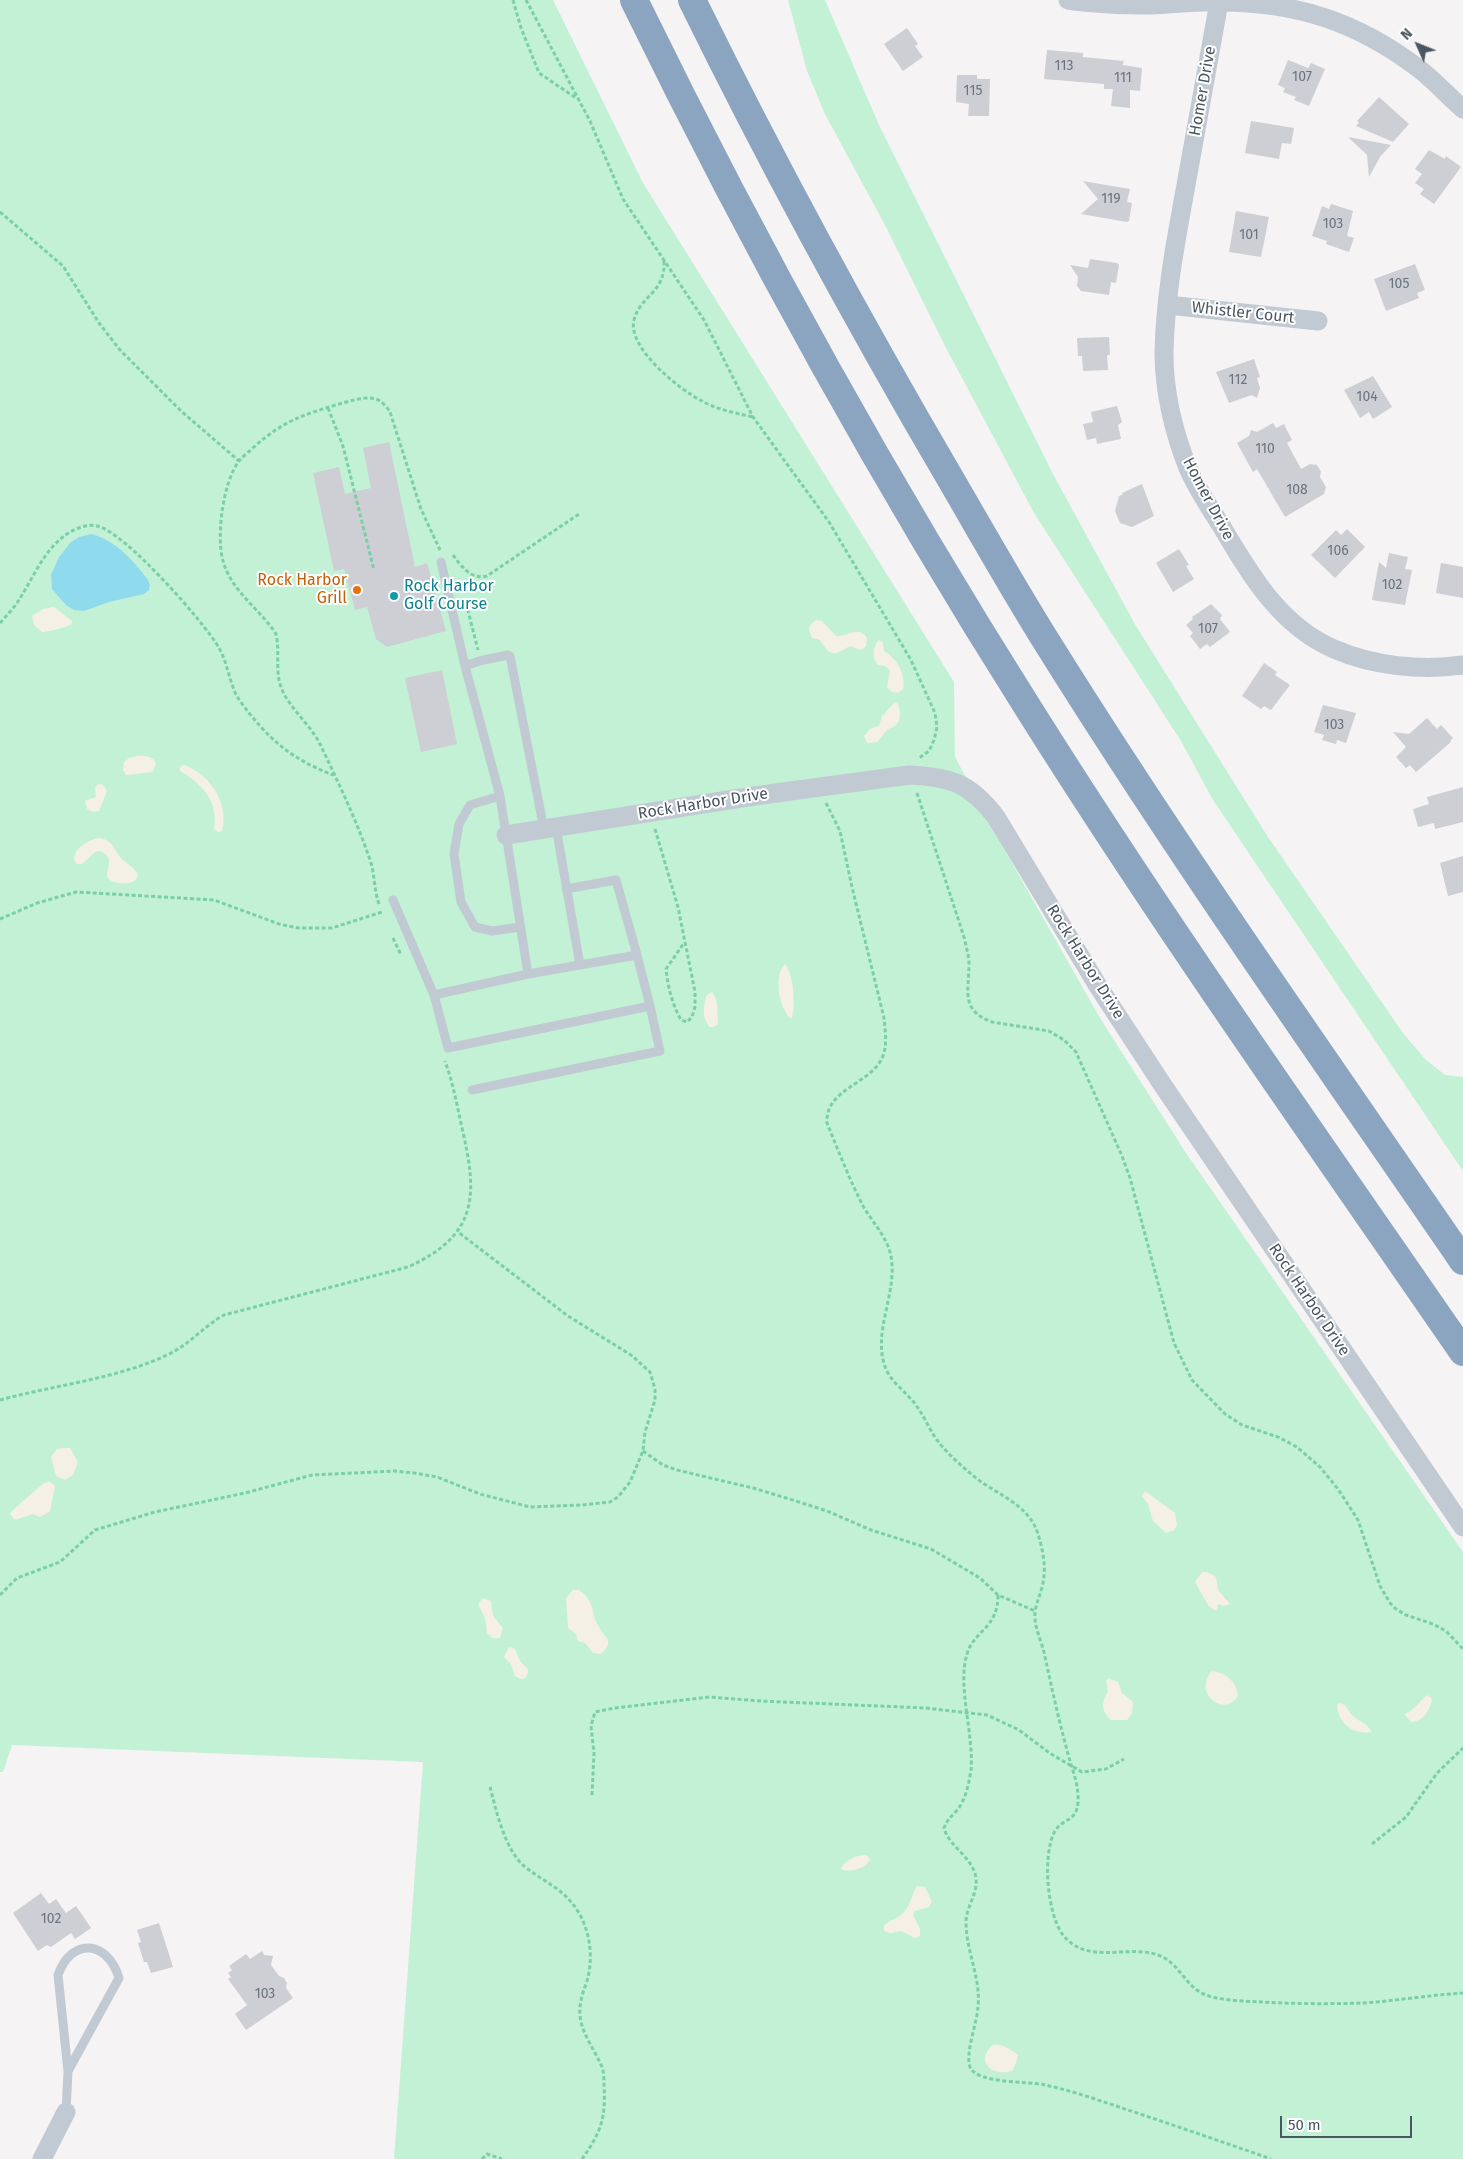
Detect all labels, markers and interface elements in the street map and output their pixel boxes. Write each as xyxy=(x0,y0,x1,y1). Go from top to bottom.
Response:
north arrow xyxy=(1393,20,1443,70)
text: N xyxy=(1398,25,1416,43)
street label: Homer Drive xyxy=(1186,45,1220,137)
house number: 113 xyxy=(1055,58,1073,74)
house number: 107 xyxy=(1292,69,1312,85)
house number: 111 xyxy=(1114,70,1132,86)
house number: 115 xyxy=(964,83,982,99)
house number: 119 xyxy=(1101,191,1121,207)
house number: 103 xyxy=(1323,216,1343,232)
house number: 101 xyxy=(1239,227,1259,243)
house number: 105 xyxy=(1389,276,1409,292)
street label: Whistler Court xyxy=(1191,298,1295,328)
house number: 112 xyxy=(1229,372,1247,388)
house number: 104 xyxy=(1356,389,1378,405)
house number: 110 xyxy=(1255,441,1275,457)
street label: Homer Drive xyxy=(1178,454,1238,544)
house number: 108 xyxy=(1286,482,1308,498)
house number: 106 xyxy=(1327,543,1349,559)
place label: Rock Harbor Grill xyxy=(257,571,347,609)
place label: Rock Harbor Golf Course xyxy=(404,577,494,615)
house number: 102 xyxy=(1382,577,1402,593)
marker: Rock Harbor Grill xyxy=(351,584,363,596)
marker: Rock Harbor Golf Course xyxy=(388,590,400,602)
house number: 107 xyxy=(1198,621,1218,637)
house number: 103 xyxy=(1324,717,1344,733)
street label: Rock Harbor Drive xyxy=(637,784,769,824)
street label: Rock Harbor Drive xyxy=(1042,901,1128,1023)
street label: Rock Harbor Drive xyxy=(1264,1240,1354,1360)
house number: 102 xyxy=(41,1911,61,1927)
house number: 103 xyxy=(255,1986,275,2002)
scale bar xyxy=(1283,2106,1416,2138)
text: 50 m xyxy=(1288,2116,1321,2134)

